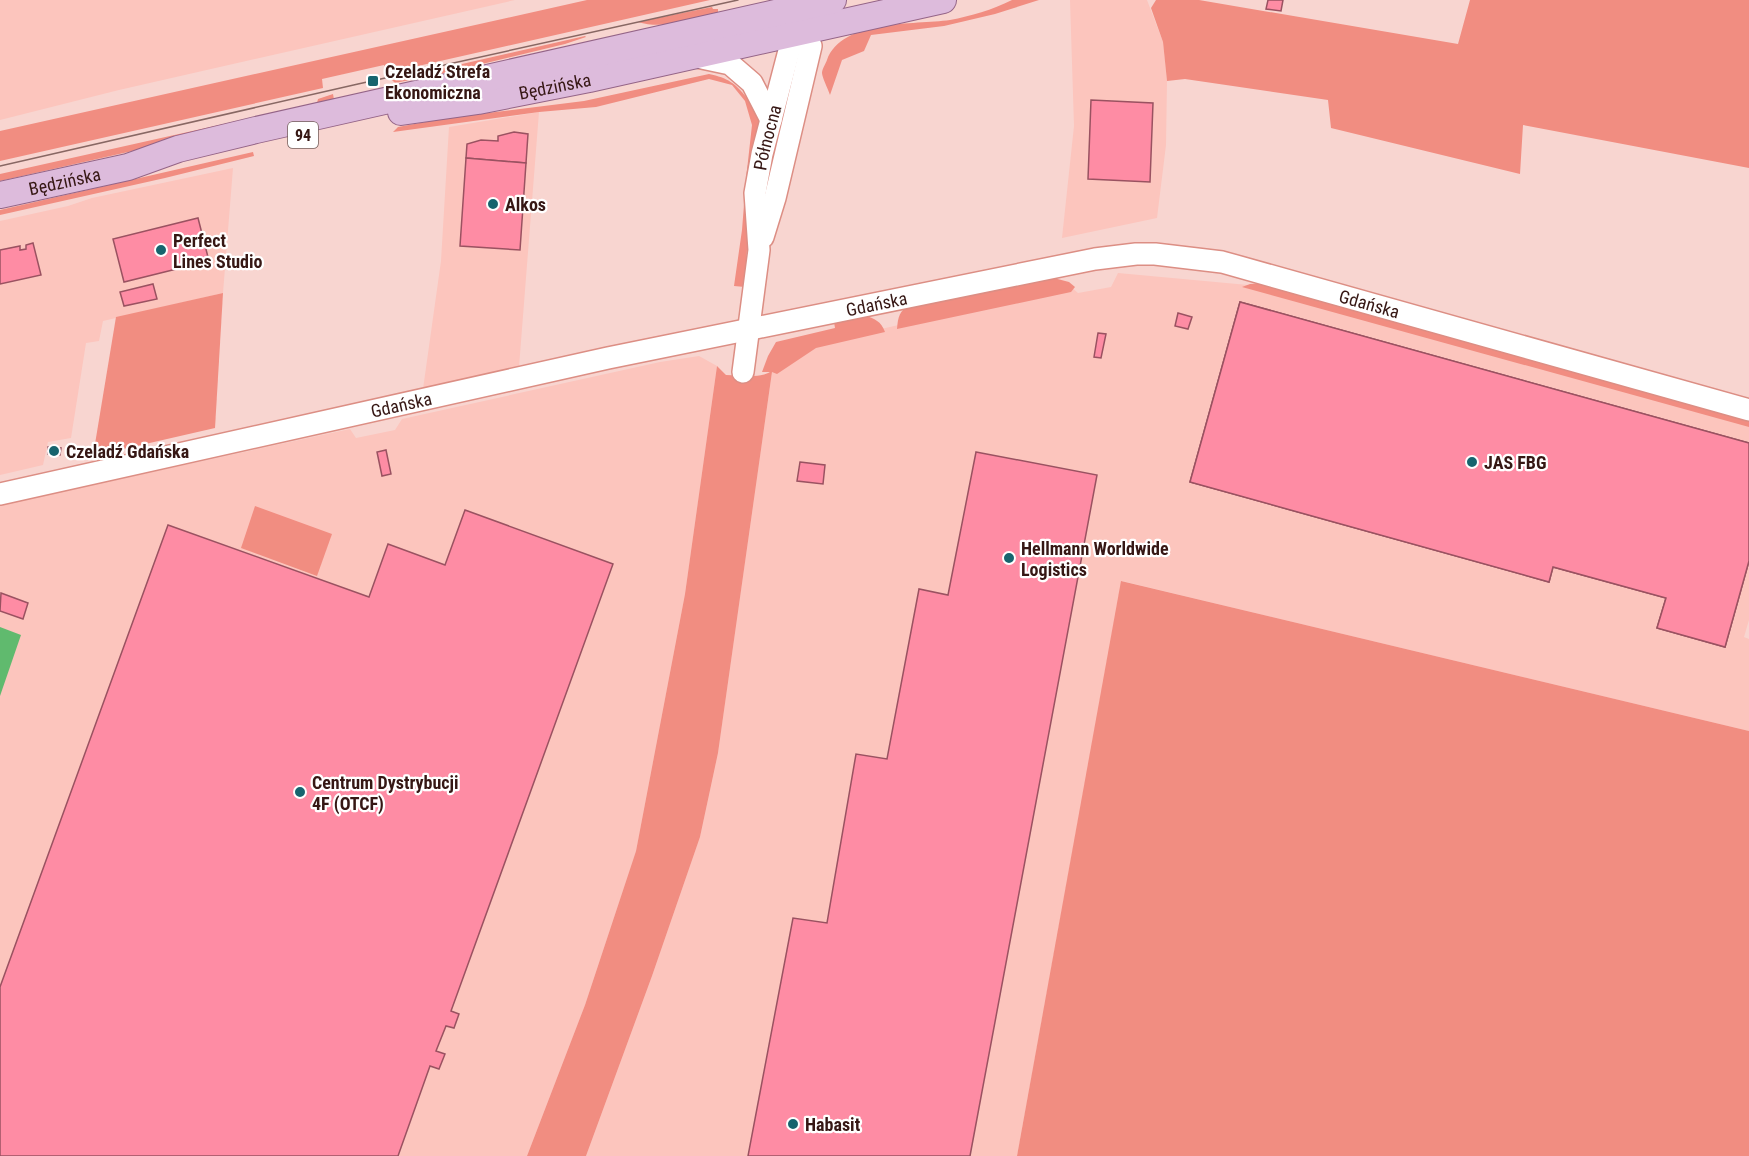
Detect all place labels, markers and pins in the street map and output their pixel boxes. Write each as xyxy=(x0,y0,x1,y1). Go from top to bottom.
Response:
place label: Czeladź Strefa Ekonomiczna xyxy=(385,61,490,103)
marker: Czeladź Strefa Ekonomiczna xyxy=(366,74,380,88)
place label: Alkos xyxy=(505,194,546,215)
marker: Alkos xyxy=(486,197,500,211)
place label: Perfect Lines Studio xyxy=(173,230,262,272)
marker: Perfect Lines Studio xyxy=(154,243,168,257)
place label: Czeladź Gdańska xyxy=(66,441,189,462)
marker: Czeladź Gdańska xyxy=(47,444,61,458)
place label: JAS FBG xyxy=(1484,452,1546,473)
marker: JAS FBG xyxy=(1465,455,1479,469)
place label: Hellmann Worldwide Logistics xyxy=(1021,538,1169,580)
marker: Hellmann Worldwide Logistics xyxy=(1002,551,1016,565)
place label: Centrum Dystrybucji 4F (OTCF) xyxy=(312,772,459,815)
marker: Centrum Dystrybucji 4F (OTCF) xyxy=(293,785,307,799)
place label: Habasit xyxy=(805,1114,861,1135)
marker: Habasit xyxy=(786,1117,800,1131)

